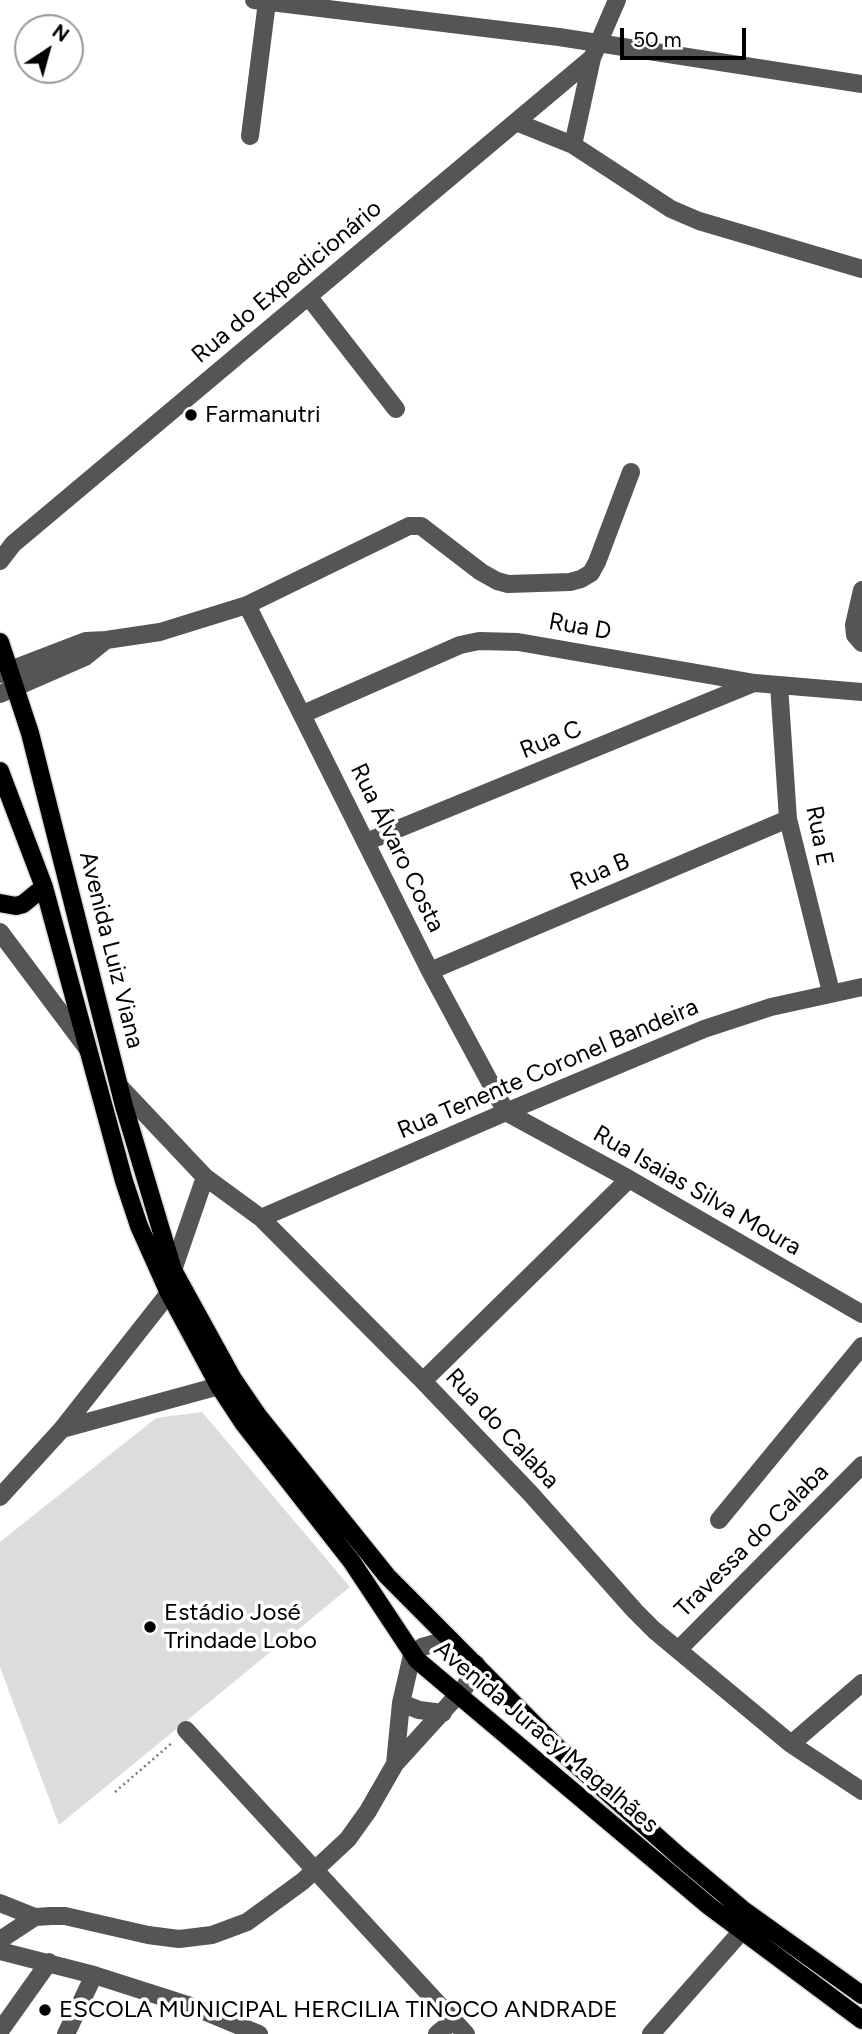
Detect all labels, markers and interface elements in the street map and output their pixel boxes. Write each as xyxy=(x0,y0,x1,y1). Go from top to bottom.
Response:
north arrow xyxy=(14,14,84,84)
scale bar xyxy=(624,14,750,58)
text: N xyxy=(48,20,73,47)
text: 50 m xyxy=(633,27,682,52)
street label: Rua do Expedicionário xyxy=(186,194,388,370)
place label: Farmanutri xyxy=(205,401,320,429)
marker: Farmanutri xyxy=(183,407,199,423)
street label: Rua D xyxy=(546,607,614,647)
street label: Rua C xyxy=(516,715,586,765)
street label: Rua Álvaro Costa xyxy=(344,759,450,937)
street label: Rua E xyxy=(799,803,839,869)
street label: Rua B xyxy=(566,847,634,897)
street label: Avenida Luiz Viana xyxy=(73,849,149,1051)
street label: Rua Tenente Coronel Bandeira xyxy=(393,992,703,1146)
street label: Rua Isaias Silva Moura xyxy=(588,1120,806,1262)
street label: Rua do Calaba xyxy=(439,1363,565,1495)
street label: Travessa do Calaba xyxy=(669,1458,835,1624)
place label: Estádio José Trindade Lobo xyxy=(164,1599,317,1655)
marker: Estádio José Trindade Lobo xyxy=(142,1619,158,1635)
street label: Avenida Juracy Magalhães xyxy=(428,1635,664,1839)
place label: ESCOLA MUNICIPAL HERCILIA TINOCO ANDRADE xyxy=(59,1996,618,2024)
marker: ESCOLA MUNICIPAL HERCILIA TINOCO ANDRADE xyxy=(37,2002,53,2018)

